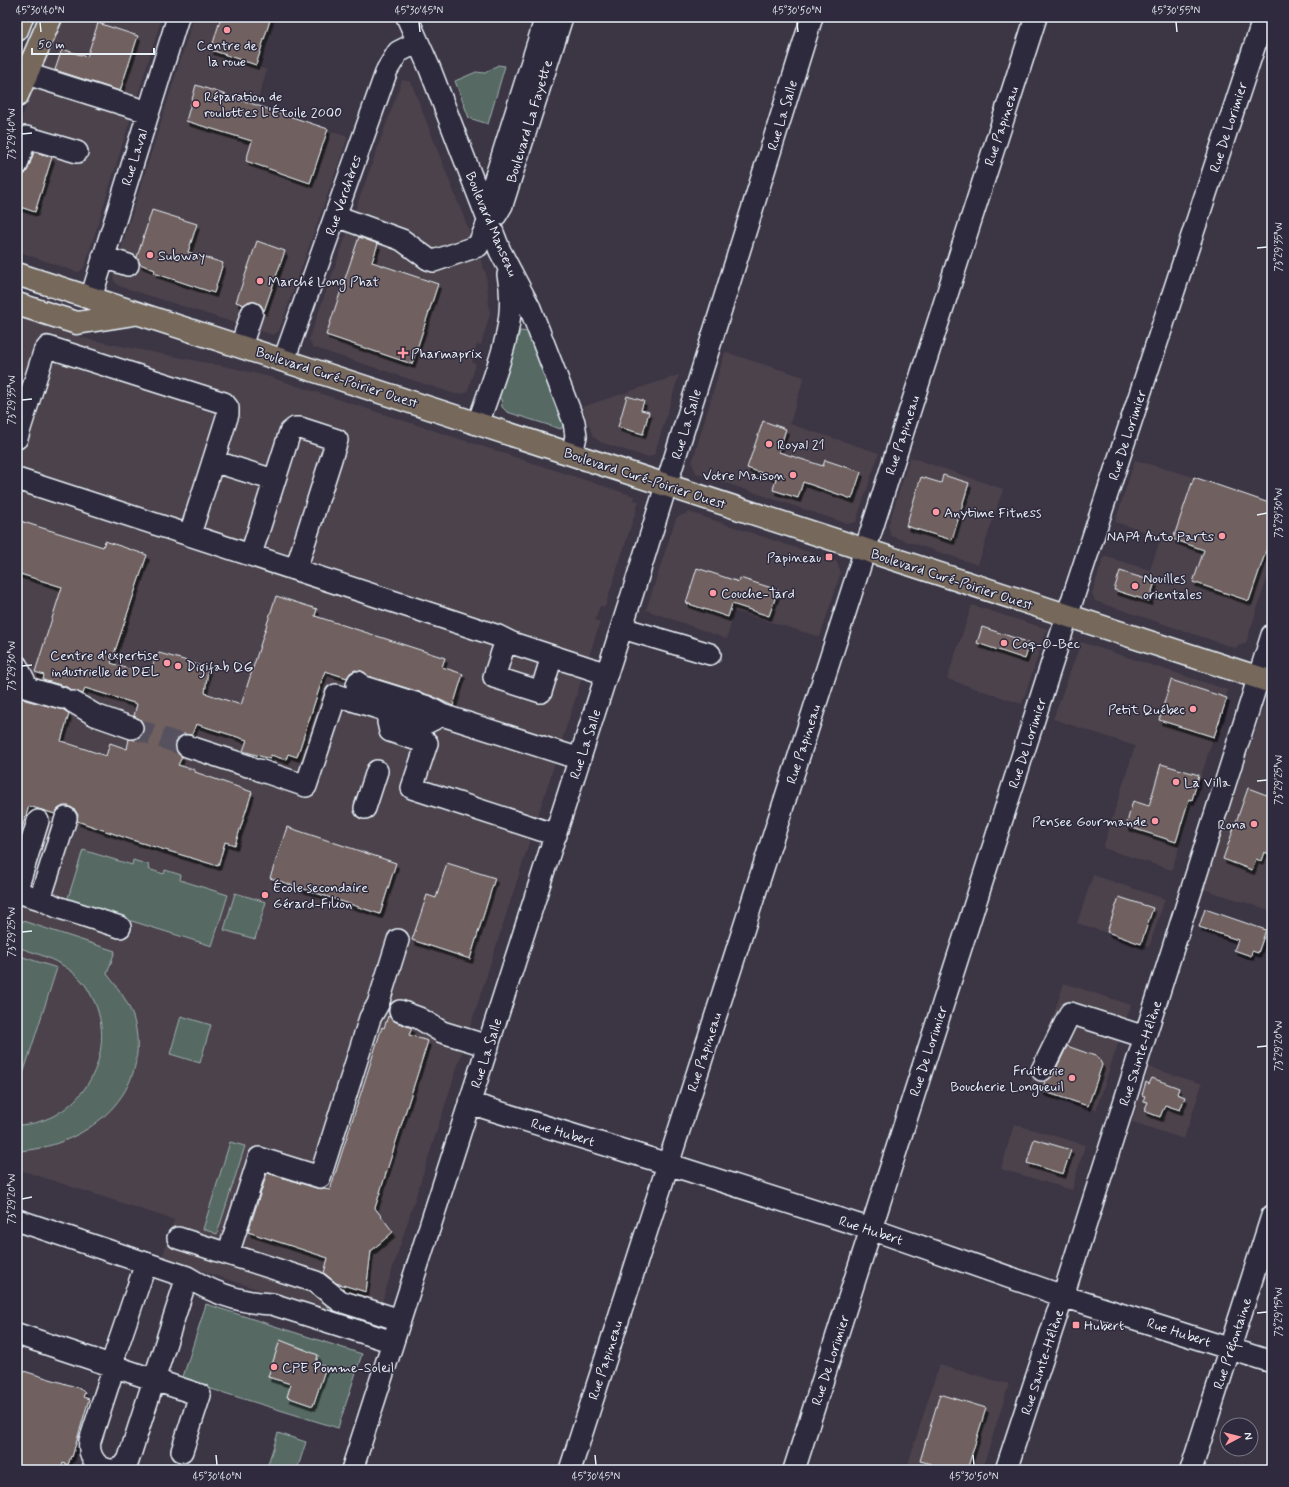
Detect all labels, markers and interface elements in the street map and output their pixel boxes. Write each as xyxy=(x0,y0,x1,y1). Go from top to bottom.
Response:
text: 45°30'40"N xyxy=(16,4,65,18)
text: 45°30'45"N xyxy=(395,4,444,18)
text: 45°30'50"N xyxy=(773,4,822,18)
text: 45°30'55"N xyxy=(1152,4,1201,18)
marker: Centre de la roue xyxy=(222,25,232,35)
scale bar xyxy=(32,30,154,56)
text: 50 m xyxy=(38,37,65,53)
place label: Centre de la roue xyxy=(197,37,258,71)
street label: Boulevard La Fayette xyxy=(503,58,557,185)
street label: Rue La Salle xyxy=(764,78,802,153)
street label: Rue De Lorimier xyxy=(1206,80,1252,175)
street label: Rue Papineau xyxy=(981,84,1023,168)
place label: Réparation de roulottes L'Étoile 2000 xyxy=(204,88,342,122)
marker: Réparation de roulottes L'Étoile 2000 xyxy=(191,99,201,109)
text: 73°29'40"W xyxy=(5,109,19,159)
street label: Rue Laval xyxy=(118,127,152,188)
street label: Rue Verchères xyxy=(322,153,366,238)
street label: Boulevard Manseau xyxy=(461,169,521,280)
text: 73°29'35"W xyxy=(1272,222,1286,272)
place label: Subway xyxy=(158,247,205,265)
marker: Subway xyxy=(145,250,155,260)
place label: Marché Long Phat xyxy=(268,273,379,292)
marker: Marché Long Phat xyxy=(255,276,265,286)
street label: Boulevard Curé-Poirier Ouest xyxy=(253,343,420,413)
place label: Pharmaprix xyxy=(411,345,482,363)
marker: Pharmaprix xyxy=(398,348,408,358)
text: 73°29'35"W xyxy=(5,375,19,425)
street label: Rue La Salle xyxy=(668,387,706,462)
street label: Rue De Lorimier xyxy=(1105,388,1151,483)
street label: Rue Papineau xyxy=(882,393,924,477)
place label: Royal 21 xyxy=(777,436,825,454)
marker: Royal 21 xyxy=(764,439,774,449)
street label: Boulevard Curé-Poirier Ouest xyxy=(561,444,728,514)
place label: Votre Maison xyxy=(703,467,785,485)
marker: Votre Maison xyxy=(788,470,798,480)
text: 73°29'30"W xyxy=(1272,488,1286,538)
place label: Anytime Fitness xyxy=(944,504,1042,522)
marker: Anytime Fitness xyxy=(931,507,941,517)
place label: NAPA Auto Parts xyxy=(1107,528,1214,546)
marker: NAPA Auto Parts xyxy=(1217,531,1227,541)
street label: Boulevard Curé-Poirier Ouest xyxy=(868,545,1035,615)
place label: Papineau xyxy=(767,549,821,567)
marker: Papineau xyxy=(824,552,834,562)
place label: Nouilles orientales xyxy=(1143,570,1202,604)
marker: Nouilles orientales xyxy=(1130,581,1140,591)
place label: Couche-Tard xyxy=(721,585,795,603)
marker: Couche-Tard xyxy=(708,588,718,598)
place label: Coq-O-Bec xyxy=(1012,635,1081,653)
marker: Coq-O-Bec xyxy=(999,638,1009,648)
text: 73°29'30"W xyxy=(5,641,19,691)
place label: Centre d'expertise industrielle de DEL xyxy=(50,647,159,681)
marker: Centre d'expertise industrielle de DEL xyxy=(162,658,172,668)
place label: Digifab QG xyxy=(186,658,254,678)
marker: Digifab QG xyxy=(173,661,183,671)
street label: Rue De Lorimier xyxy=(1005,696,1051,791)
place label: Petit Québec xyxy=(1108,701,1185,719)
street label: Rue Papineau xyxy=(783,702,825,786)
marker: Petit Québec xyxy=(1188,704,1198,714)
street label: Rue La Salle xyxy=(566,707,606,782)
text: 73°29'25"W xyxy=(1272,755,1286,805)
place label: La Villa xyxy=(1184,774,1231,792)
marker: La Villa xyxy=(1171,777,1181,787)
place label: Pensee Gourmande xyxy=(1032,813,1147,831)
marker: Pensee Gourmande xyxy=(1150,816,1160,826)
place label: Rona xyxy=(1218,816,1246,834)
marker: Rona xyxy=(1249,819,1259,829)
place label: École secondaire Gérard-Filion xyxy=(273,879,368,913)
marker: École secondaire Gérard-Filion xyxy=(260,890,270,900)
text: 73°29'25"W xyxy=(5,907,19,957)
street label: Rue Sainte-Hélène xyxy=(1115,998,1167,1108)
street label: Rue De Lorimier xyxy=(906,1004,952,1099)
street label: Rue Papineau xyxy=(684,1010,726,1094)
street label: Rue La Salle xyxy=(467,1016,507,1091)
text: 73°29'20"W xyxy=(1272,1021,1286,1071)
place label: Fruiterie Boucherie Longueuil xyxy=(950,1062,1064,1097)
marker: Fruiterie Boucherie Longueuil xyxy=(1067,1073,1077,1083)
street label: Rue Hubert xyxy=(528,1115,597,1151)
text: 73°29'20"W xyxy=(5,1174,19,1224)
street label: Rue Hubert xyxy=(836,1212,905,1250)
text: 73°29'15"W xyxy=(1272,1287,1286,1337)
street label: Rue Préfontaine xyxy=(1210,1295,1258,1392)
street label: Rue Sainte-Hélène xyxy=(1017,1307,1069,1417)
street label: Rue De Lorimier xyxy=(808,1313,854,1408)
street label: Rue Hubert xyxy=(1144,1314,1213,1352)
place label: Hubert xyxy=(1084,1317,1124,1335)
street label: Rue Papineau xyxy=(585,1318,627,1402)
marker: Hubert xyxy=(1071,1320,1081,1330)
place label: CPE Pomme-Soleil xyxy=(282,1359,394,1377)
marker: CPE Pomme-Soleil xyxy=(269,1362,279,1372)
north arrow xyxy=(1219,1417,1259,1457)
text: N xyxy=(1241,1431,1255,1440)
text: 45°30'40"N xyxy=(193,1470,242,1484)
text: 45°30'45"N xyxy=(572,1470,621,1484)
text: 45°30'50"N xyxy=(950,1470,999,1484)

